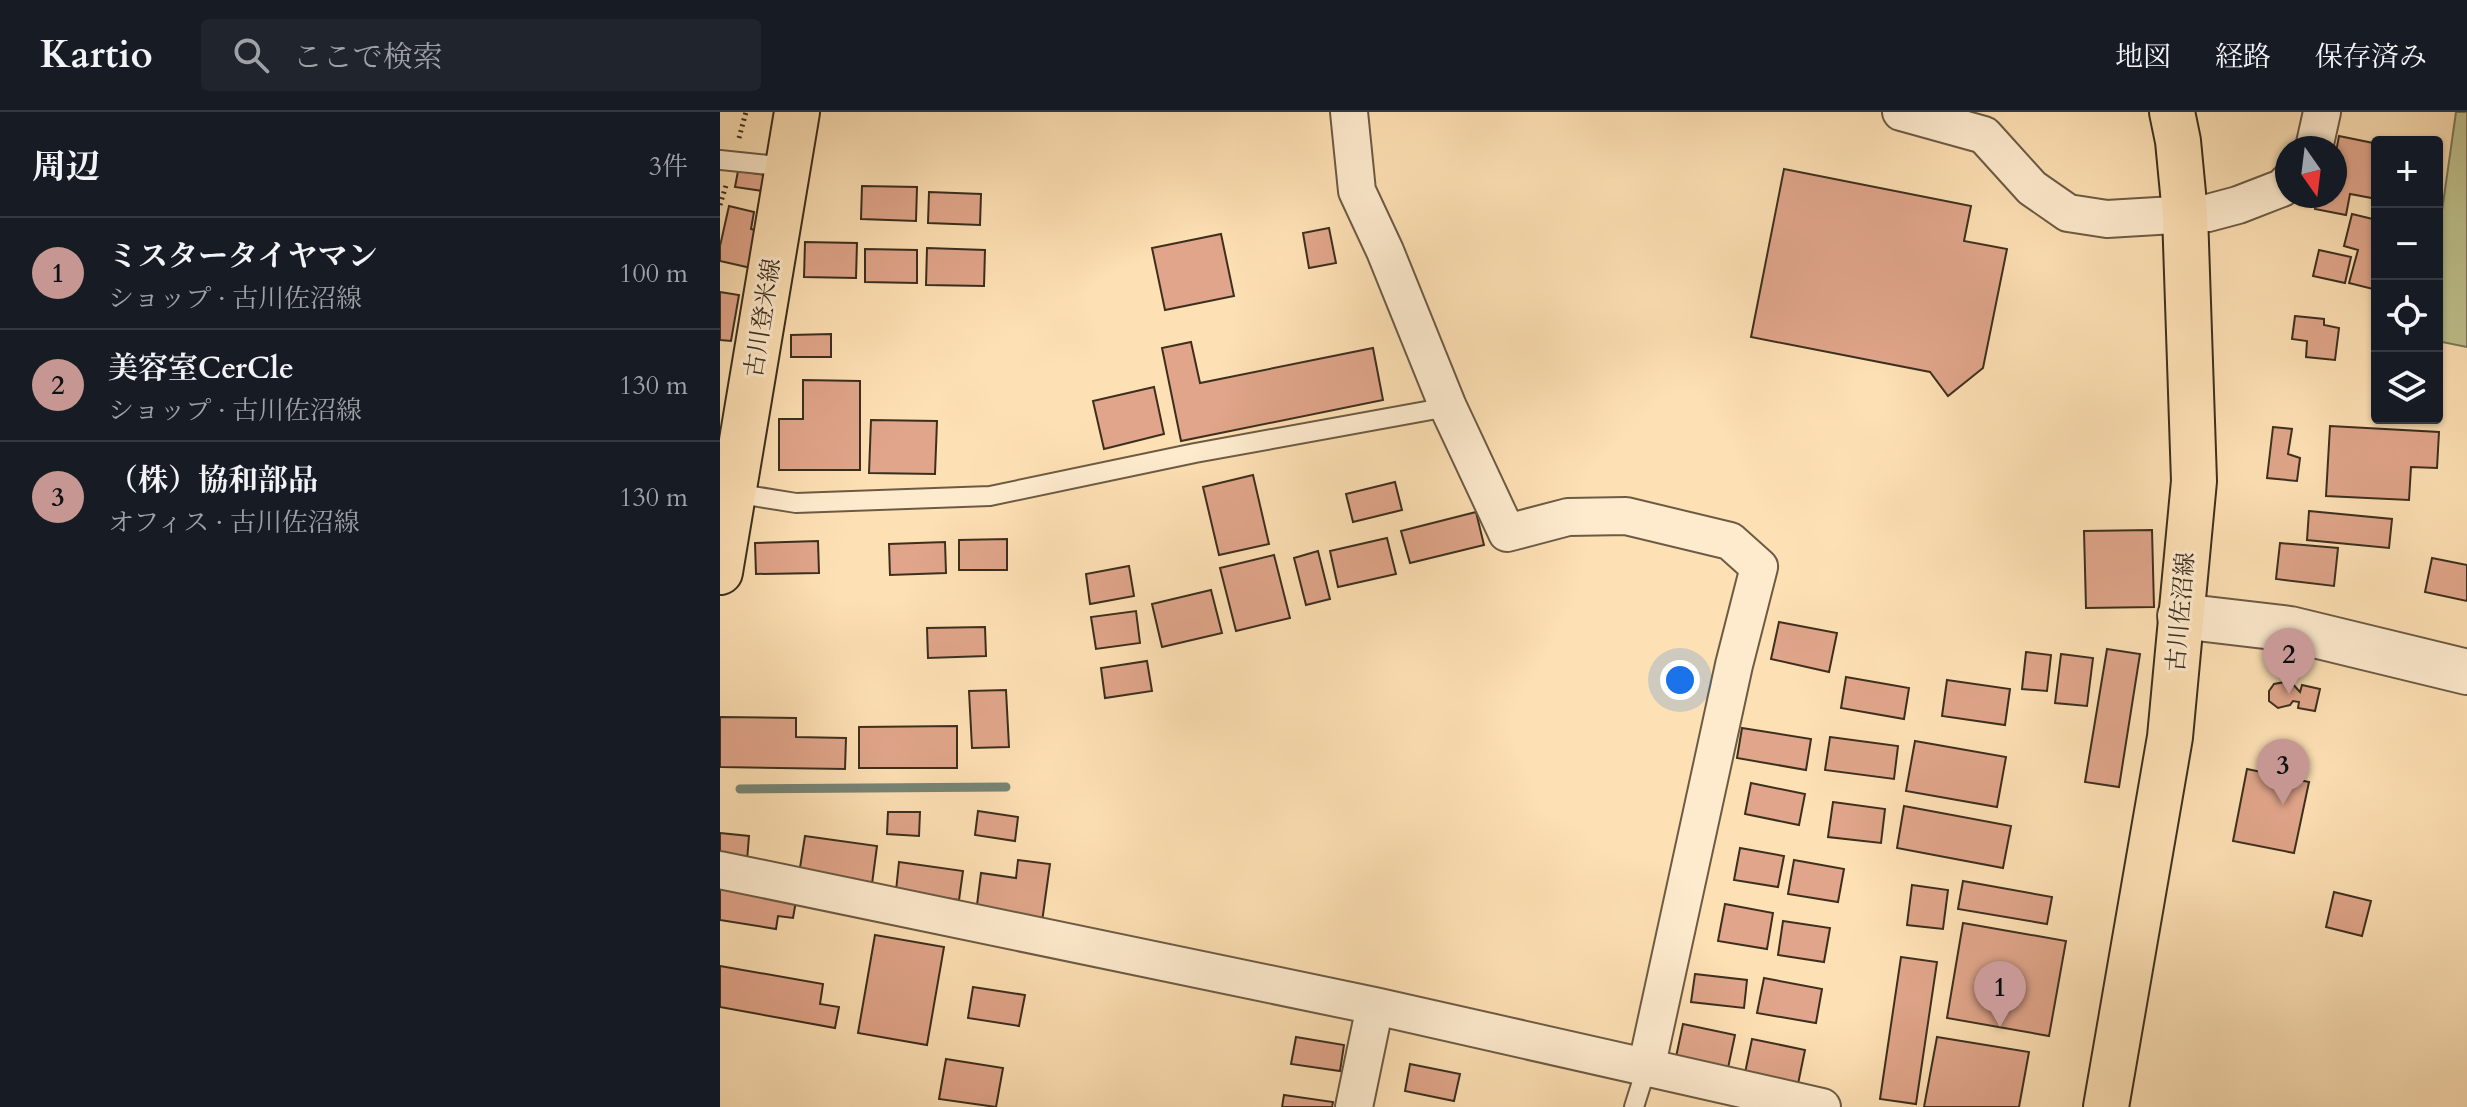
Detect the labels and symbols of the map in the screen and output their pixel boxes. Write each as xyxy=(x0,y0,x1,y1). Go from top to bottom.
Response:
north arrow xyxy=(2275,136,2347,208)
street label: 古川登米線 xyxy=(737,256,789,380)
street label: 古川佐沼線 xyxy=(2159,551,2203,673)
pin: 2 xyxy=(2263,628,2315,694)
your location xyxy=(1660,660,1700,700)
pin: 3 xyxy=(2257,739,2309,805)
pin: 1 xyxy=(1974,961,2026,1027)

